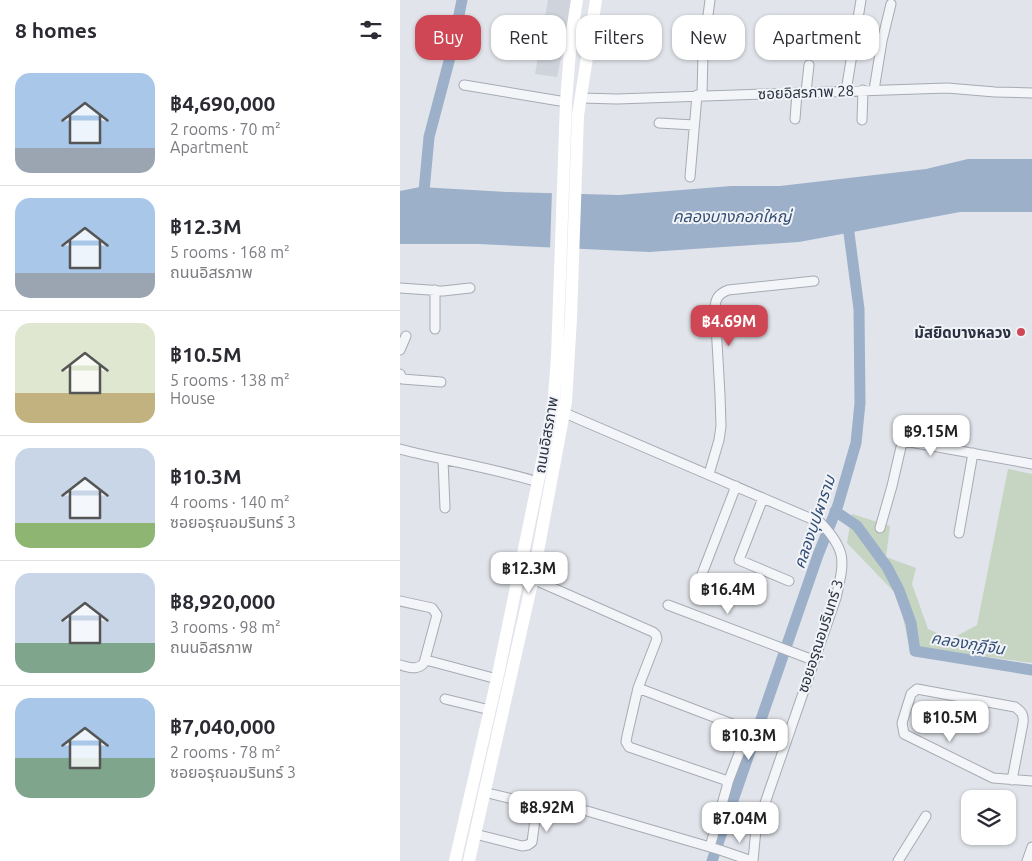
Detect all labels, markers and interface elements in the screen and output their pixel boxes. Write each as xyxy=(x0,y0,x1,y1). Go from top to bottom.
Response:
chip: Buy xyxy=(415,15,481,60)
chip: Rent xyxy=(491,15,566,60)
chip: Filters xyxy=(576,15,662,60)
chip: New xyxy=(672,15,745,60)
chip: Apartment xyxy=(755,15,879,60)
icon: filters xyxy=(357,16,385,44)
text: 8 homes xyxy=(15,18,97,42)
street label: ซอยอิสรภาพ 28 xyxy=(758,82,854,102)
text: ฿4,690,000 xyxy=(170,91,275,115)
icon: home xyxy=(55,93,115,153)
text: 2 rooms · 70 m² xyxy=(170,120,281,138)
text: Apartment xyxy=(170,138,248,156)
water label: คลองบางกอกใหญ่ xyxy=(673,207,793,225)
text: ฿12.3M xyxy=(170,214,242,238)
icon: home xyxy=(55,218,115,278)
text: 5 rooms · 168 m² xyxy=(170,243,290,261)
text: ถนนอิสรภาพ xyxy=(170,263,253,281)
pin: ฿4.69M xyxy=(688,304,770,347)
text: ฿4.69M xyxy=(702,312,756,330)
place label: มัสยิดบางหลวง xyxy=(914,324,1011,341)
marker: มัสยิดบางหลวง xyxy=(1015,326,1027,338)
text: ฿10.5M xyxy=(170,342,242,366)
icon: home xyxy=(55,343,115,403)
text: 5 rooms · 138 m² xyxy=(170,371,290,389)
text: House xyxy=(170,389,215,407)
street label: ถนนอิสรภาพ xyxy=(531,395,561,475)
pin: ฿9.15M xyxy=(890,414,972,457)
text: ฿9.15M xyxy=(904,422,958,440)
text: ฿10.3M xyxy=(170,464,242,488)
icon: home xyxy=(55,468,115,528)
water label: คลองบุปผาราม xyxy=(790,472,841,571)
text: 4 rooms · 140 m² xyxy=(170,493,290,511)
text: ซอยอรุณอมรินทร์ 3 xyxy=(170,513,296,531)
pin: ฿12.3M xyxy=(488,552,570,594)
text: ฿12.3M xyxy=(502,559,556,577)
pin: ฿16.4M xyxy=(687,572,769,615)
street label: ซอยอรุณอมรินทร์ 3 xyxy=(794,577,847,695)
text: ฿16.4M xyxy=(701,580,755,598)
text: ฿8,920,000 xyxy=(170,589,275,613)
icon: home xyxy=(55,593,115,653)
text: 3 rooms · 98 m² xyxy=(170,618,281,636)
water label: คลองกุฎีจีน xyxy=(930,628,1007,660)
text: ถนนอิสรภาพ xyxy=(170,638,253,656)
pin: ฿10.5M xyxy=(909,700,991,743)
text: ฿10.5M xyxy=(923,708,977,726)
text: ฿7,040,000 xyxy=(170,714,275,738)
icon: home xyxy=(55,718,115,778)
pin: ฿10.3M xyxy=(708,718,790,761)
text: ฿10.3M xyxy=(722,726,776,744)
text: 2 rooms · 78 m² xyxy=(170,743,281,761)
text: ซอยอรุณอมรินทร์ 3 xyxy=(170,763,296,781)
pin: ฿8.92M xyxy=(506,790,588,833)
map controls xyxy=(961,790,1016,845)
button: layers xyxy=(961,790,1016,845)
text: ฿8.92M xyxy=(520,798,574,816)
pin: ฿7.04M xyxy=(699,802,781,844)
text: ฿7.04M xyxy=(713,809,767,827)

